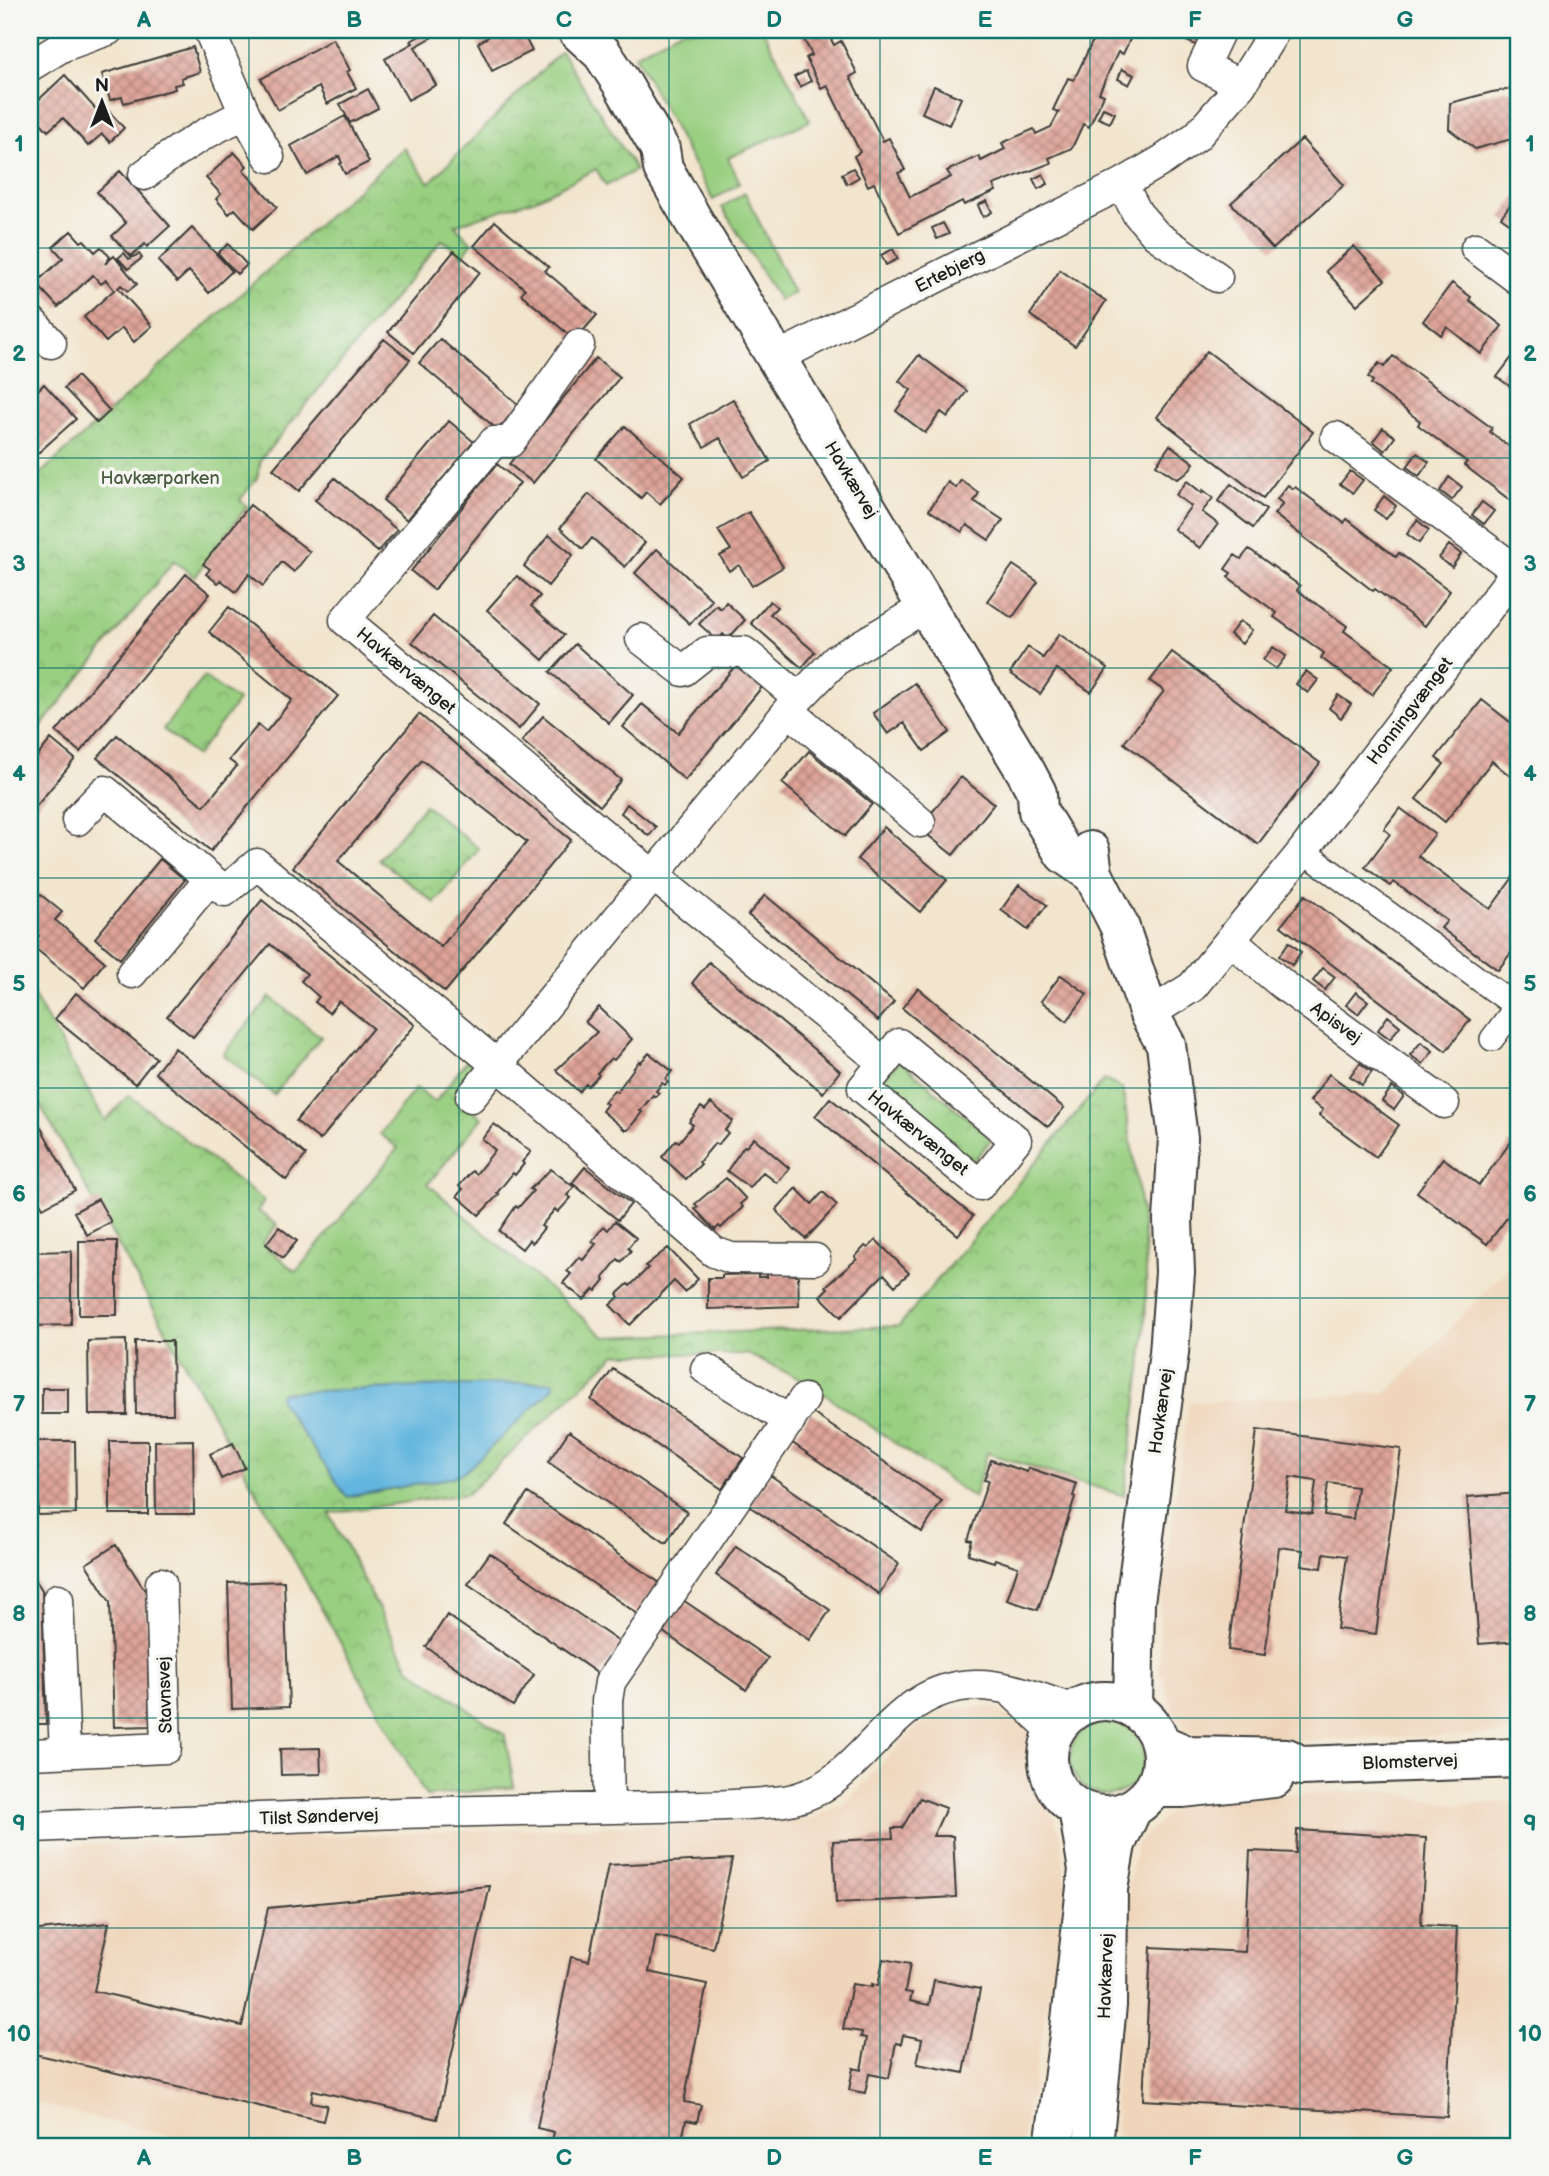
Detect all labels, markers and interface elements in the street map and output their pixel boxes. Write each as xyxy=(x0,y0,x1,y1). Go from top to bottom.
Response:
text: A xyxy=(136,6,152,34)
text: B xyxy=(346,6,362,34)
text: C xyxy=(556,6,572,34)
text: D xyxy=(766,6,782,34)
text: E xyxy=(978,6,993,34)
text: F xyxy=(1188,6,1202,34)
text: G xyxy=(1397,6,1414,34)
north arrow xyxy=(66,66,136,136)
text: N xyxy=(95,75,109,98)
text: 1 xyxy=(14,130,24,158)
text: 1 xyxy=(1525,130,1535,158)
street label: Ertebjerg xyxy=(912,245,988,297)
text: 2 xyxy=(12,340,26,368)
text: 2 xyxy=(1523,340,1537,368)
street label: Havkærvej xyxy=(820,438,882,522)
park label: Havkærparken xyxy=(100,468,220,489)
text: 3 xyxy=(12,550,26,578)
text: 3 xyxy=(1523,550,1537,578)
street label: Havkærvænget xyxy=(352,623,460,719)
street label: Honningvænget xyxy=(1363,653,1458,769)
text: 4 xyxy=(12,760,26,788)
text: 4 xyxy=(1523,760,1537,788)
text: 5 xyxy=(12,970,26,998)
text: 5 xyxy=(1523,970,1537,998)
street label: Apisvej xyxy=(1306,997,1366,1049)
street label: Havkærvænget xyxy=(863,1086,973,1180)
text: 6 xyxy=(12,1180,26,1208)
text: 6 xyxy=(1523,1180,1537,1208)
street label: Havkærvej xyxy=(1145,1367,1177,1455)
text: 7 xyxy=(13,1390,26,1418)
text: 7 xyxy=(1524,1390,1537,1418)
text: 8 xyxy=(12,1600,26,1628)
text: 8 xyxy=(1523,1600,1537,1628)
street label: Stavnsvej xyxy=(153,1656,177,1734)
street label: Blomstervej xyxy=(1362,1750,1458,1774)
street label: Tilst Søndervej xyxy=(259,1804,379,1830)
text: 9 xyxy=(12,1810,26,1838)
text: 9 xyxy=(1523,1810,1537,1838)
street label: Havkærvej xyxy=(1094,1933,1118,2019)
text: 10 xyxy=(7,2020,31,2048)
text: 10 xyxy=(1518,2020,1542,2048)
text: A xyxy=(136,2144,152,2172)
text: B xyxy=(346,2144,362,2172)
text: C xyxy=(556,2144,572,2172)
text: D xyxy=(766,2144,782,2172)
text: E xyxy=(978,2144,993,2172)
text: F xyxy=(1188,2144,1202,2172)
text: G xyxy=(1397,2144,1414,2172)

